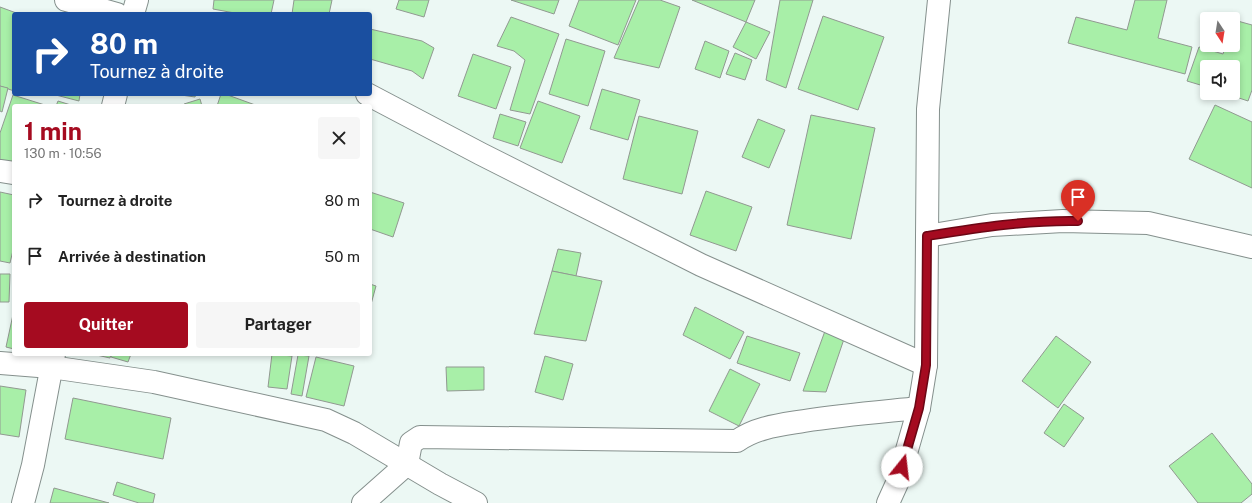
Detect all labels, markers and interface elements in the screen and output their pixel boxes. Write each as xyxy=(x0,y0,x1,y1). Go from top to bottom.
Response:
north arrow xyxy=(1200,12,1240,52)
map controls xyxy=(1200,12,1240,100)
text: 80 m xyxy=(90,27,158,60)
icon: right xyxy=(24,28,76,80)
button: sound xyxy=(1200,60,1240,100)
text: Tournez à droite xyxy=(90,61,224,82)
text: 1 min xyxy=(24,117,82,145)
button: close xyxy=(318,117,360,159)
text: 130 m · 10:56 xyxy=(24,146,102,161)
pin xyxy=(1061,180,1095,221)
icon: arrive xyxy=(1067,186,1089,208)
icon: right xyxy=(24,189,46,211)
text: Tournez à droite xyxy=(58,192,172,209)
text: 80 m xyxy=(325,192,360,209)
icon: arrive xyxy=(24,245,46,267)
text: Arrivée à destination xyxy=(58,248,206,265)
text: 50 m xyxy=(325,248,360,265)
button: Quitter xyxy=(24,302,188,348)
button: Partager xyxy=(196,302,360,348)
position arrow xyxy=(881,446,923,488)

